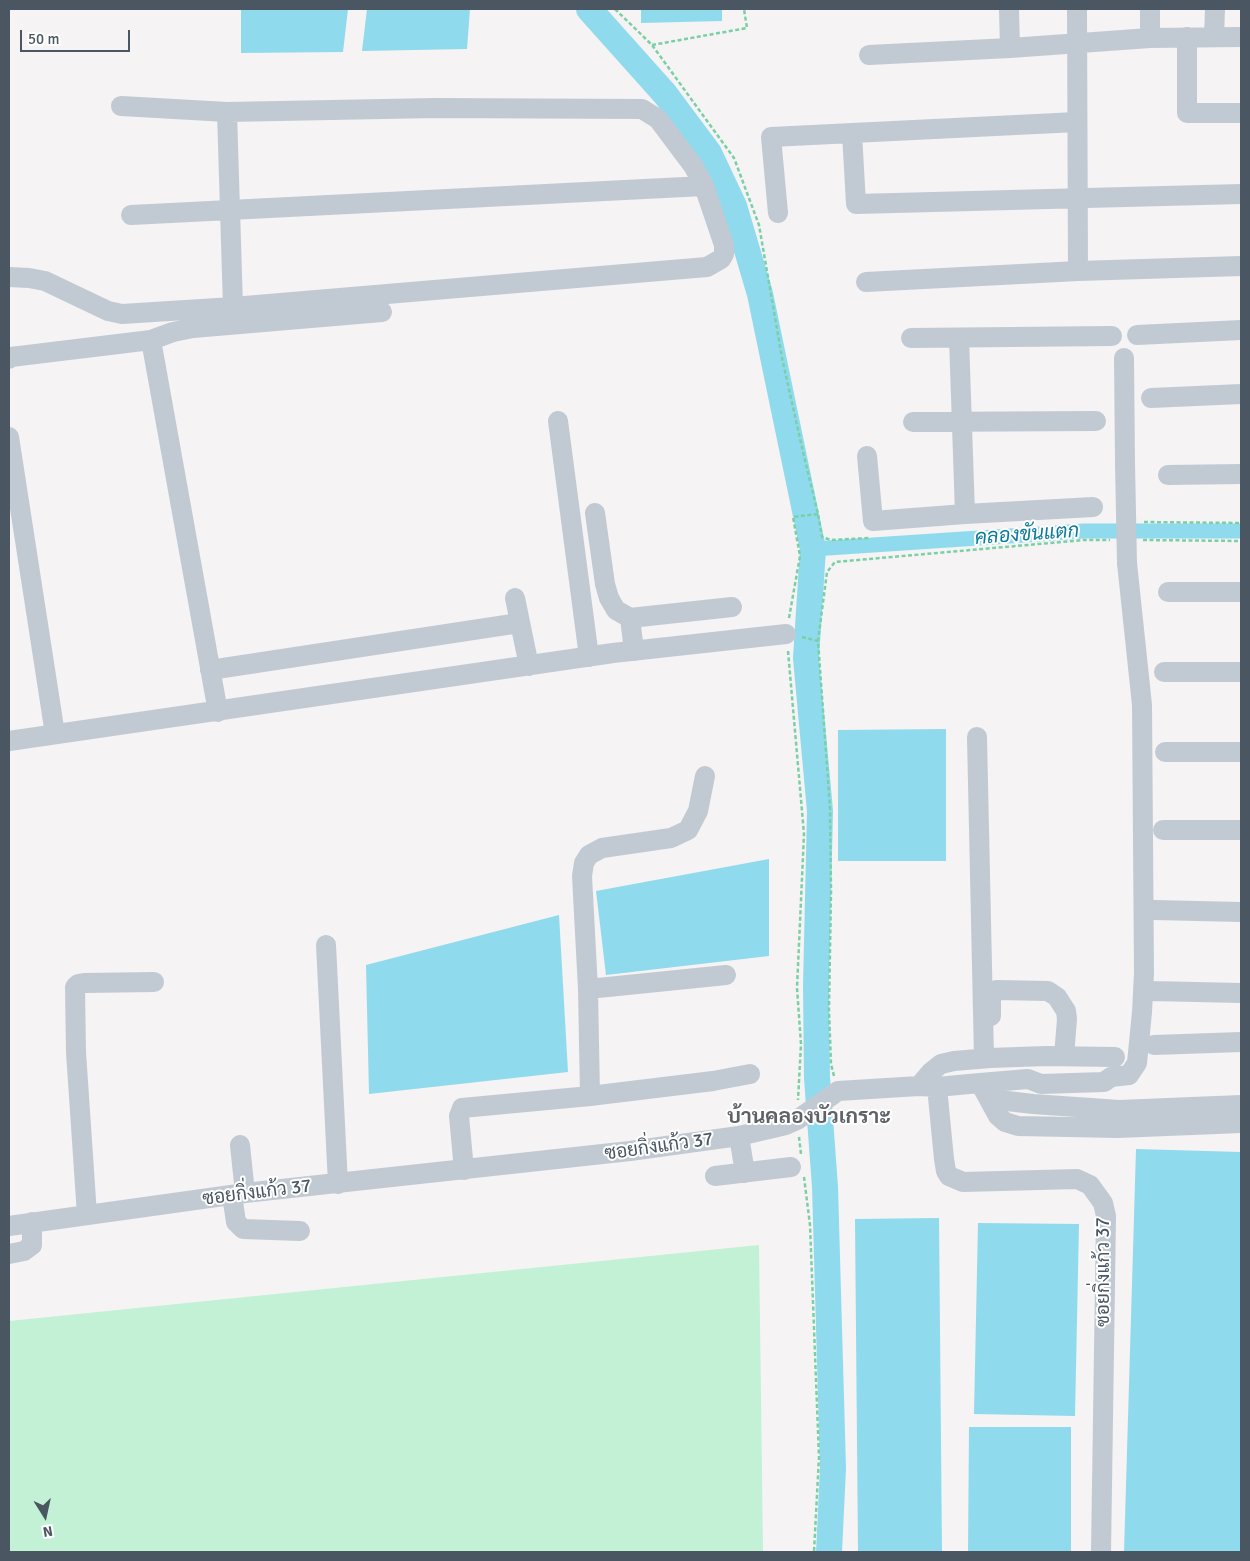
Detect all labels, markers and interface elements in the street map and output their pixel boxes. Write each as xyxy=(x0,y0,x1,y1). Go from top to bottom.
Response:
scale bar xyxy=(22,20,132,52)
text: 50 m xyxy=(28,30,59,48)
water label: คลองขันแตก xyxy=(974,519,1080,551)
district label: บ้านคลองบัวเกราะ xyxy=(727,1104,891,1130)
street label: ซอยกิ่งแก้ว 37 xyxy=(603,1128,715,1166)
street label: ซอยกิ่งแก้ว 37 xyxy=(201,1175,313,1211)
street label: ซอยกิ่งแก้ว 37 xyxy=(1093,1217,1115,1327)
north arrow xyxy=(20,1491,70,1541)
text: N xyxy=(41,1522,54,1540)

